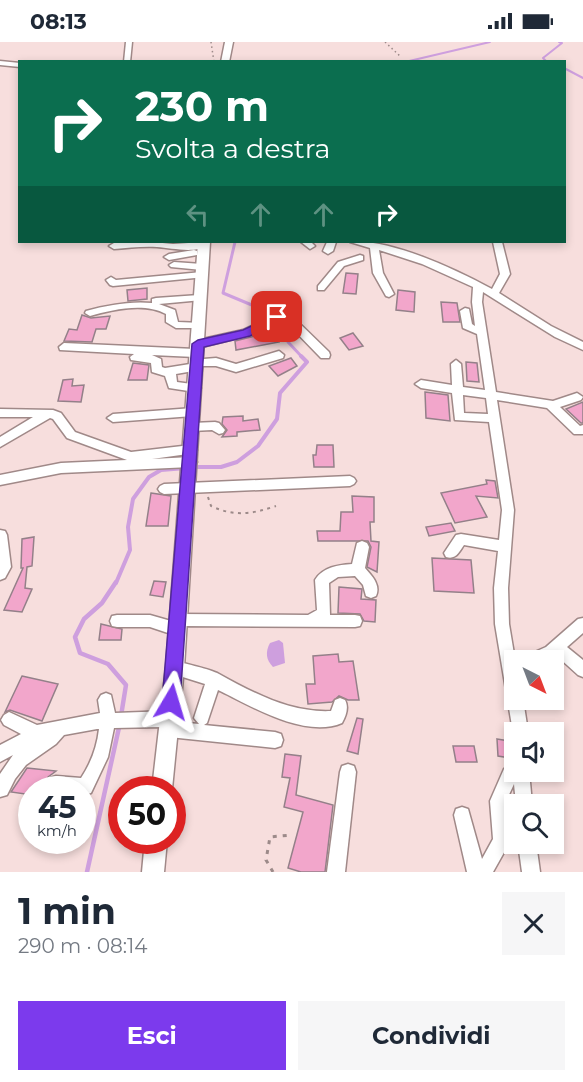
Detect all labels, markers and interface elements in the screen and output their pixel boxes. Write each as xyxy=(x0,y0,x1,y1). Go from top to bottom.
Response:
text: 08:13 xyxy=(30,8,87,35)
text: 230 m xyxy=(135,80,269,132)
icon: right xyxy=(36,84,114,162)
text: Svolta a destra xyxy=(135,132,330,165)
icon: left xyxy=(181,198,214,231)
icon: ahead xyxy=(244,198,277,231)
icon: ahead xyxy=(307,198,340,231)
icon: right xyxy=(370,198,403,231)
pin xyxy=(251,291,302,342)
icon: arrive xyxy=(260,300,293,333)
north arrow xyxy=(504,650,564,710)
map controls xyxy=(504,650,564,854)
position arrow xyxy=(139,670,203,734)
button: sound xyxy=(504,722,564,782)
speed limit sign: 50 xyxy=(108,776,186,854)
text: 45 xyxy=(38,789,76,826)
button: search xyxy=(504,794,564,854)
text: km/h xyxy=(37,821,77,840)
text: 1 min xyxy=(18,889,116,933)
button: close xyxy=(502,892,565,955)
text: 290 m · 08:14 xyxy=(18,934,147,958)
button: Esci xyxy=(18,1001,286,1070)
button: Condividi xyxy=(298,1001,565,1070)

